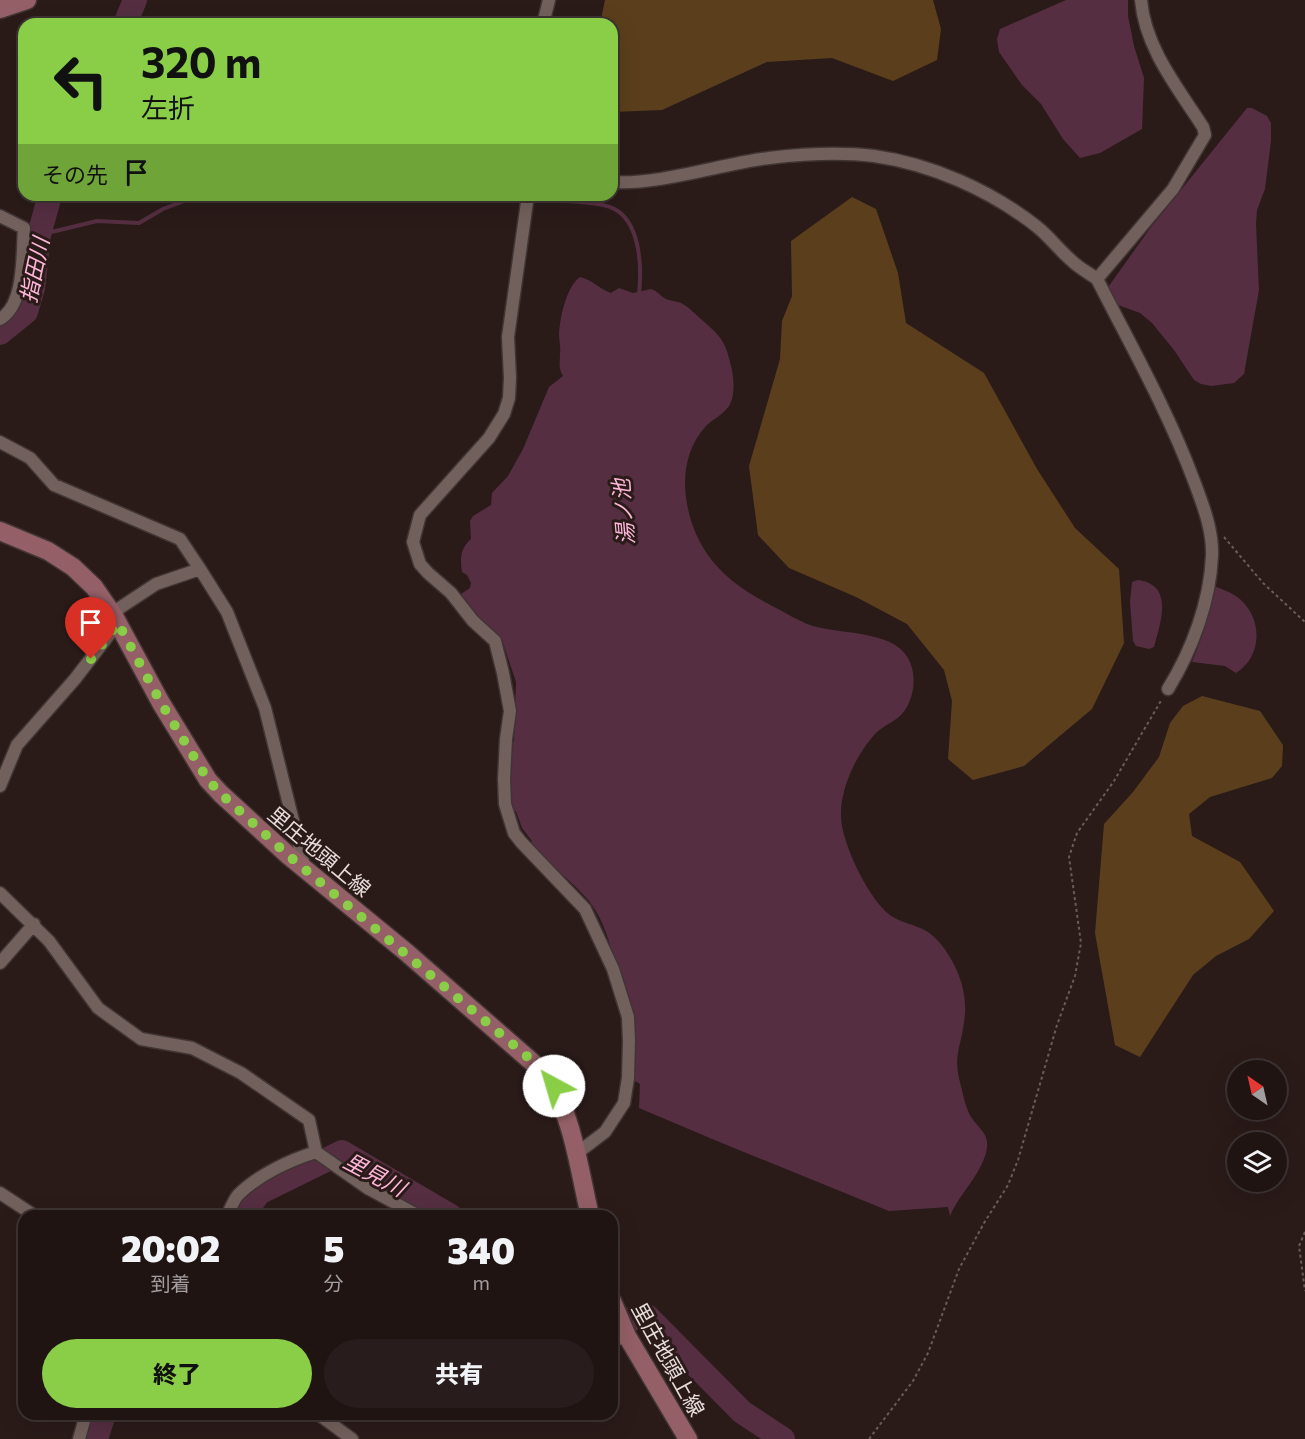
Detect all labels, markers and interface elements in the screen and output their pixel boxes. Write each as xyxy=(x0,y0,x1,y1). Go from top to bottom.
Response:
text: 320 m xyxy=(141,35,261,87)
icon: left xyxy=(42,42,120,120)
text: 左折 xyxy=(141,91,195,124)
icon: arrive xyxy=(120,156,153,189)
text: その先 xyxy=(42,161,108,188)
water label: 指田川 xyxy=(14,233,54,305)
water label: 湯ノ池 xyxy=(607,476,639,546)
pin xyxy=(65,597,116,659)
icon: arrive xyxy=(74,606,107,639)
street label: 里庄地頭上線 xyxy=(264,801,376,901)
position arrow xyxy=(522,1054,586,1118)
north arrow xyxy=(1227,1060,1287,1120)
map controls xyxy=(1227,1060,1287,1192)
button: layers xyxy=(1227,1132,1287,1192)
water label: 里見川 xyxy=(340,1147,412,1202)
text: 20:02 xyxy=(121,1225,220,1269)
text: 5 xyxy=(323,1225,344,1269)
text: 340 xyxy=(447,1227,515,1271)
text: m xyxy=(472,1270,490,1294)
text: 到着 xyxy=(151,1271,191,1295)
text: 分 xyxy=(324,1271,344,1295)
street label: 里庄地頭上線 xyxy=(628,1298,710,1420)
button: 終了 xyxy=(42,1339,312,1408)
button: 共有 xyxy=(324,1339,594,1408)

